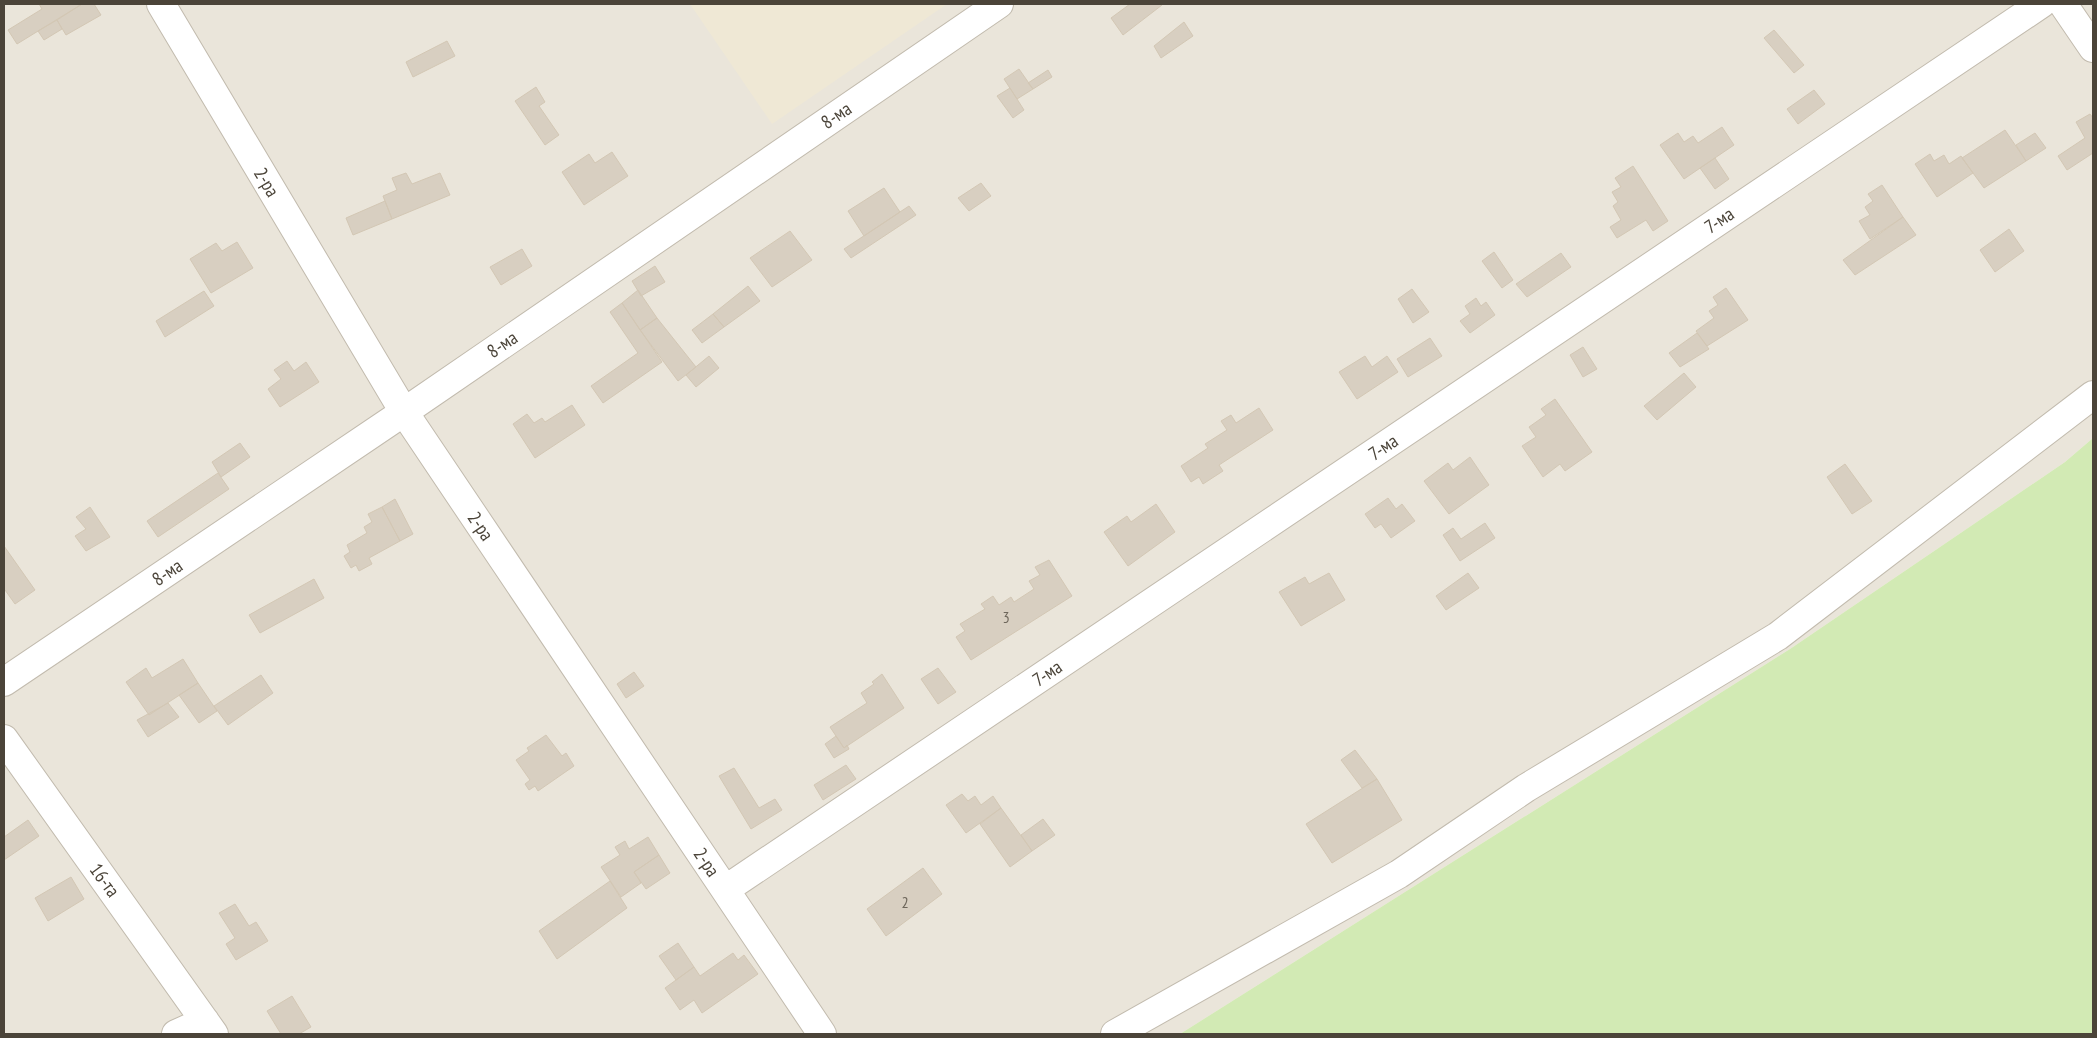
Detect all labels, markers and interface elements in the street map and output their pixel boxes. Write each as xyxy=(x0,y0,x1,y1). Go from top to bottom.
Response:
street label: 8-ма xyxy=(816,96,856,134)
street label: 2-ра xyxy=(249,163,285,201)
street label: 7-ма xyxy=(1700,201,1738,239)
street label: 8-ма xyxy=(482,325,522,363)
street label: 7-ма xyxy=(1364,428,1402,466)
street label: 2-ра xyxy=(463,507,499,545)
street label: 8-ма xyxy=(147,553,187,591)
house number: 3 xyxy=(1002,607,1010,627)
street label: 7-ма xyxy=(1028,654,1066,692)
street label: 2-ра xyxy=(689,843,725,881)
street label: 16-та xyxy=(85,858,125,902)
house number: 2 xyxy=(901,892,909,912)

